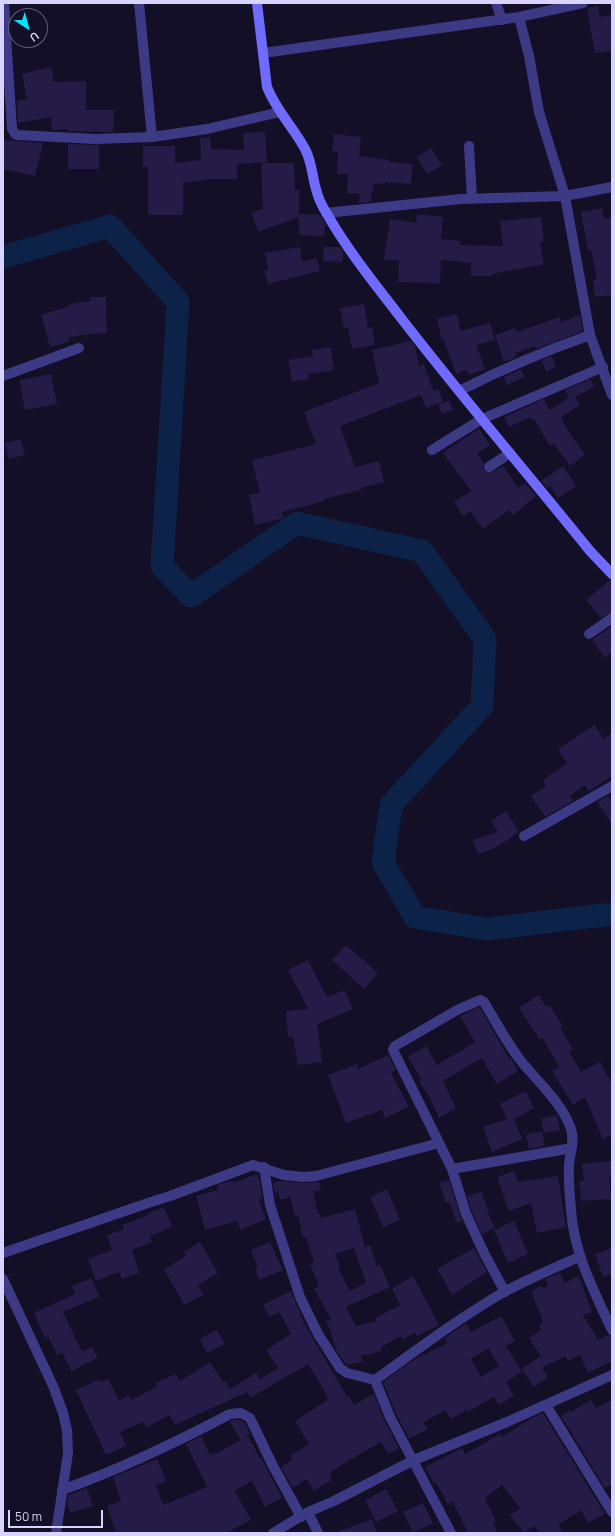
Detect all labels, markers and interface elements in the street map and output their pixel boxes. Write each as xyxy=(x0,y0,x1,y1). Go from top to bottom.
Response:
north arrow xyxy=(8,8,48,48)
text: U xyxy=(27,29,42,46)
scale bar xyxy=(10,1502,105,1528)
text: 50 m xyxy=(15,1508,42,1525)

